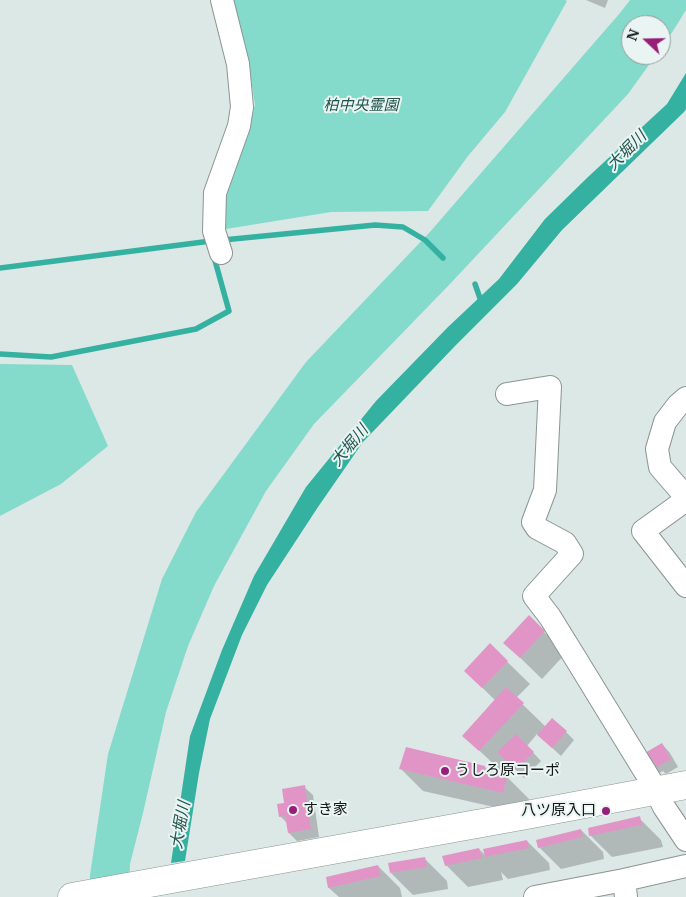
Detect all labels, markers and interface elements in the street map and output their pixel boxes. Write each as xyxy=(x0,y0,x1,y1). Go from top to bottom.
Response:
north arrow xyxy=(621,15,671,65)
text: N xyxy=(623,27,643,43)
park label: 柏中央霊園 xyxy=(324,97,398,115)
water label: 大堀川 xyxy=(603,127,651,175)
water label: 大堀川 xyxy=(327,421,373,471)
place label: うしろ原コーポ xyxy=(455,762,560,780)
marker: うしろ原コーポ xyxy=(439,765,451,777)
water label: 大堀川 xyxy=(167,800,195,850)
place label: すき家 xyxy=(303,801,348,819)
place label: 八ツ原入口 xyxy=(521,802,596,820)
marker: すき家 xyxy=(287,804,299,816)
marker: 八ツ原入口 xyxy=(600,805,612,817)

